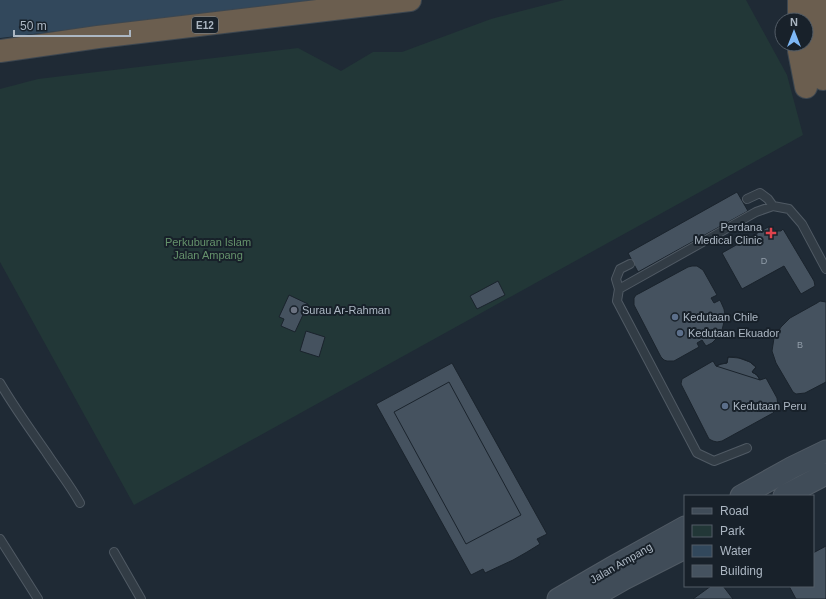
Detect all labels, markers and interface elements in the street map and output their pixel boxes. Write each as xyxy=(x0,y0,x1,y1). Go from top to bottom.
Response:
scale bar xyxy=(14,12,130,38)
north arrow xyxy=(774,12,814,52)
text: N xyxy=(790,16,798,28)
road number: E12 xyxy=(192,17,218,33)
text: 50 m xyxy=(20,19,47,33)
place label: Perdana Medical Clinic xyxy=(694,221,763,246)
marker: Perdana Medical Clinic xyxy=(765,227,777,239)
park label: Perkuburan Islam Jalan Ampang xyxy=(165,236,251,261)
house number: D xyxy=(761,256,768,266)
place label: Surau Ar-Rahman xyxy=(302,304,390,316)
marker: Surau Ar-Rahman xyxy=(289,305,299,315)
place label: Kedutaan Chile xyxy=(683,311,758,323)
marker: Kedutaan Chile xyxy=(670,312,680,322)
place label: Kedutaan Ekuador xyxy=(688,327,779,339)
marker: Kedutaan Ekuador xyxy=(675,328,685,338)
house number: B xyxy=(797,340,803,350)
place label: Kedutaan Peru xyxy=(733,400,806,412)
marker: Kedutaan Peru xyxy=(720,401,730,411)
legend xyxy=(684,495,814,587)
text: Road xyxy=(720,504,749,518)
text: Park xyxy=(720,524,746,538)
street label: Jalan Ampang xyxy=(588,540,654,586)
text: Water xyxy=(720,544,752,558)
text: Building xyxy=(720,564,763,578)

